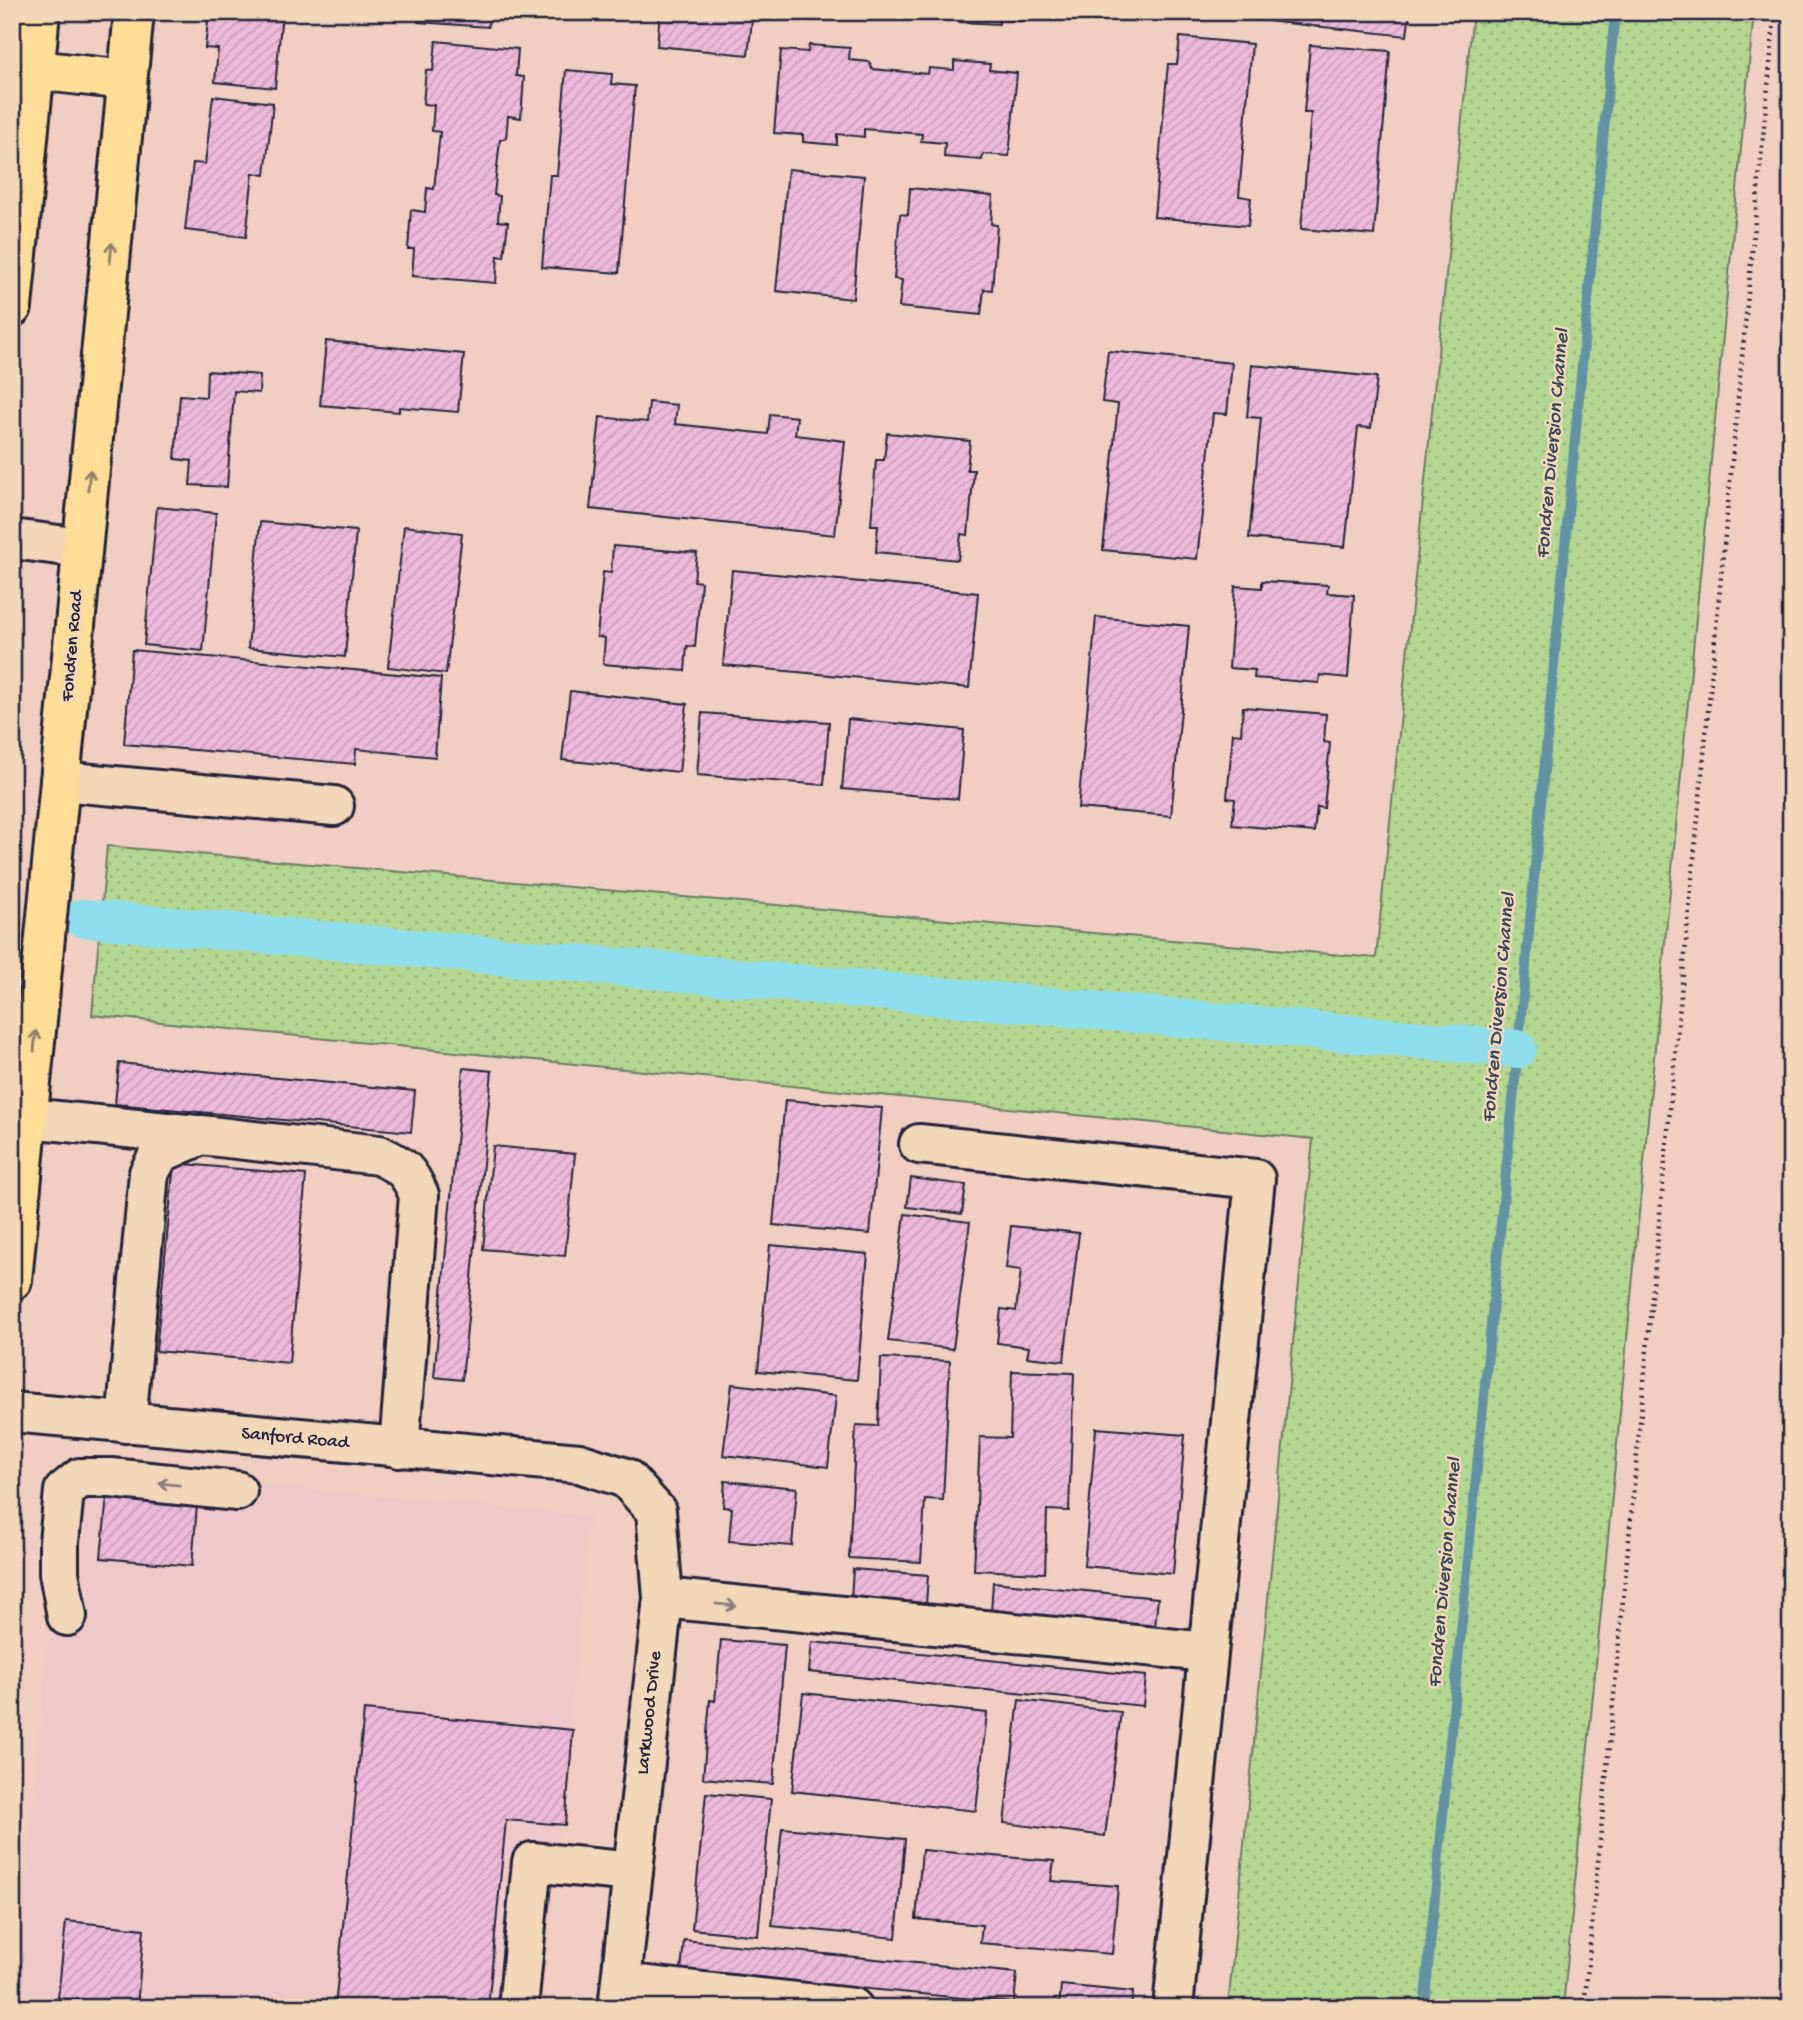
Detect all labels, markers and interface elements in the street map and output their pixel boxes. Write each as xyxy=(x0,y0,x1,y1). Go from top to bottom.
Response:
one-way arrow xyxy=(105,243,118,265)
water label: Fondren Diversion Channel xyxy=(1531,327,1577,560)
one-way arrow xyxy=(83,469,96,492)
street label: Fondren Road xyxy=(57,588,89,703)
water label: Fondren Diversion Channel xyxy=(1477,891,1523,1124)
one-way arrow xyxy=(29,1030,42,1053)
street label: Sanford Road xyxy=(240,1423,352,1455)
water label: Fondren Diversion Channel xyxy=(1423,1456,1469,1689)
one-way arrow xyxy=(158,1477,181,1490)
one-way arrow xyxy=(714,1599,736,1612)
street label: Larkwood Drive xyxy=(632,1650,668,1776)

